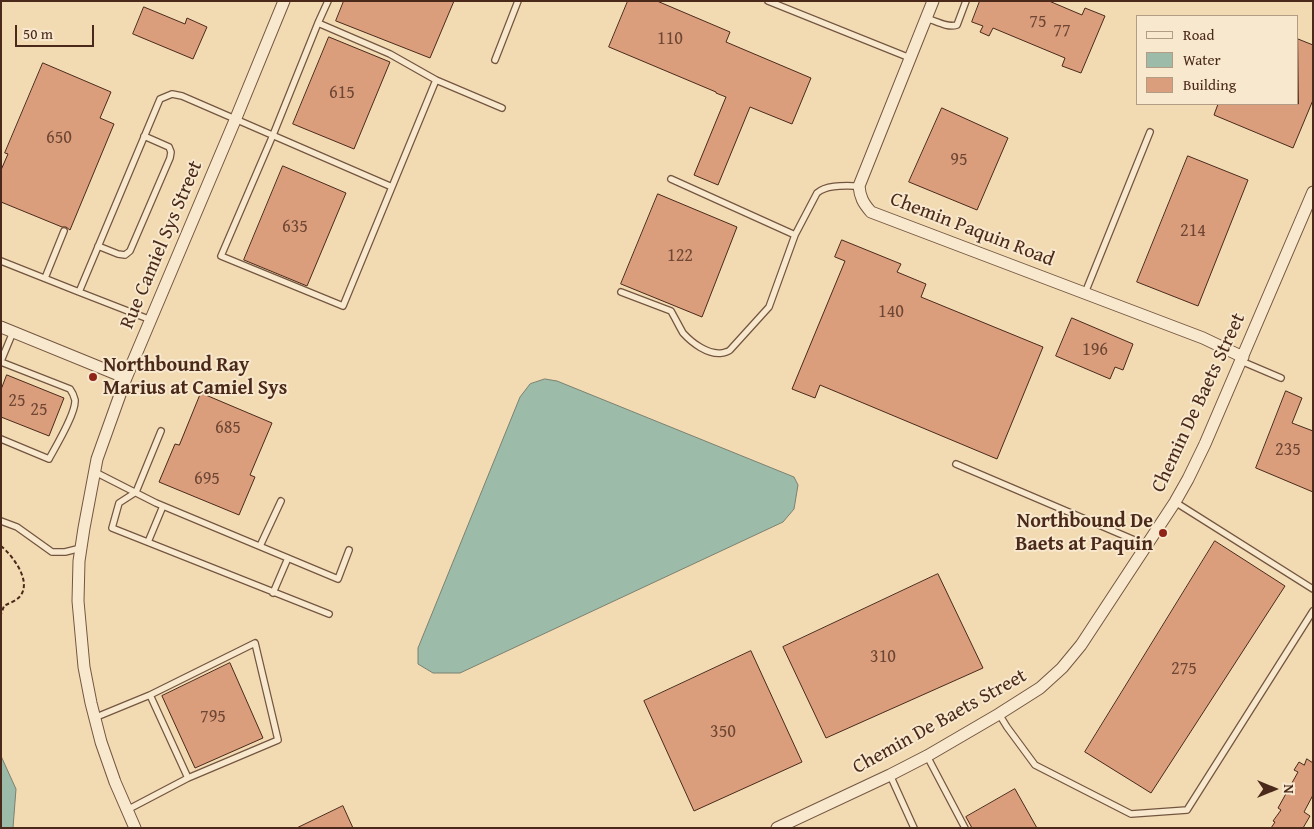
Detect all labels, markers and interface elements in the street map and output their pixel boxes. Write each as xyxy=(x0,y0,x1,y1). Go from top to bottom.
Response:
house number: 75 xyxy=(1029,11,1047,33)
scale bar xyxy=(18,15,96,47)
legend xyxy=(1136,15,1299,105)
house number: 77 xyxy=(1053,20,1071,42)
text: 50 m xyxy=(23,23,53,44)
text: Road xyxy=(1183,24,1214,45)
house number: 110 xyxy=(657,28,683,50)
text: Water xyxy=(1183,49,1221,70)
text: Building xyxy=(1183,74,1236,95)
house number: 615 xyxy=(329,82,355,104)
house number: 650 xyxy=(46,127,72,149)
house number: 95 xyxy=(950,149,968,171)
street label: Rue Camiel Sys Street xyxy=(116,157,208,333)
street label: Chemin Paquin Road xyxy=(887,188,1057,272)
house number: 635 xyxy=(282,216,308,238)
house number: 214 xyxy=(1180,220,1206,242)
house number: 122 xyxy=(667,245,693,267)
house number: 140 xyxy=(878,301,904,323)
street label: Chemin De Baets Street xyxy=(1147,309,1251,497)
house number: 196 xyxy=(1082,339,1108,361)
place label: Northbound Ray Marius at Camiel Sys xyxy=(103,354,287,401)
marker: Northbound Ray Marius at Camiel Sys xyxy=(87,371,99,383)
house number: 25 xyxy=(8,390,26,412)
house number: 25 xyxy=(30,399,48,421)
house number: 685 xyxy=(215,417,241,439)
house number: 235 xyxy=(1275,439,1301,461)
house number: 695 xyxy=(194,468,220,490)
place label: Northbound De Baets at Paquin xyxy=(1015,510,1153,557)
marker: Northbound De Baets at Paquin xyxy=(1157,527,1169,539)
house number: 310 xyxy=(870,646,896,668)
house number: 275 xyxy=(1171,658,1197,680)
street label: Chemin De Baets Street xyxy=(849,664,1031,780)
house number: 795 xyxy=(200,706,226,728)
house number: 350 xyxy=(710,721,736,743)
north arrow xyxy=(1249,764,1299,814)
text: N xyxy=(1279,784,1299,794)

